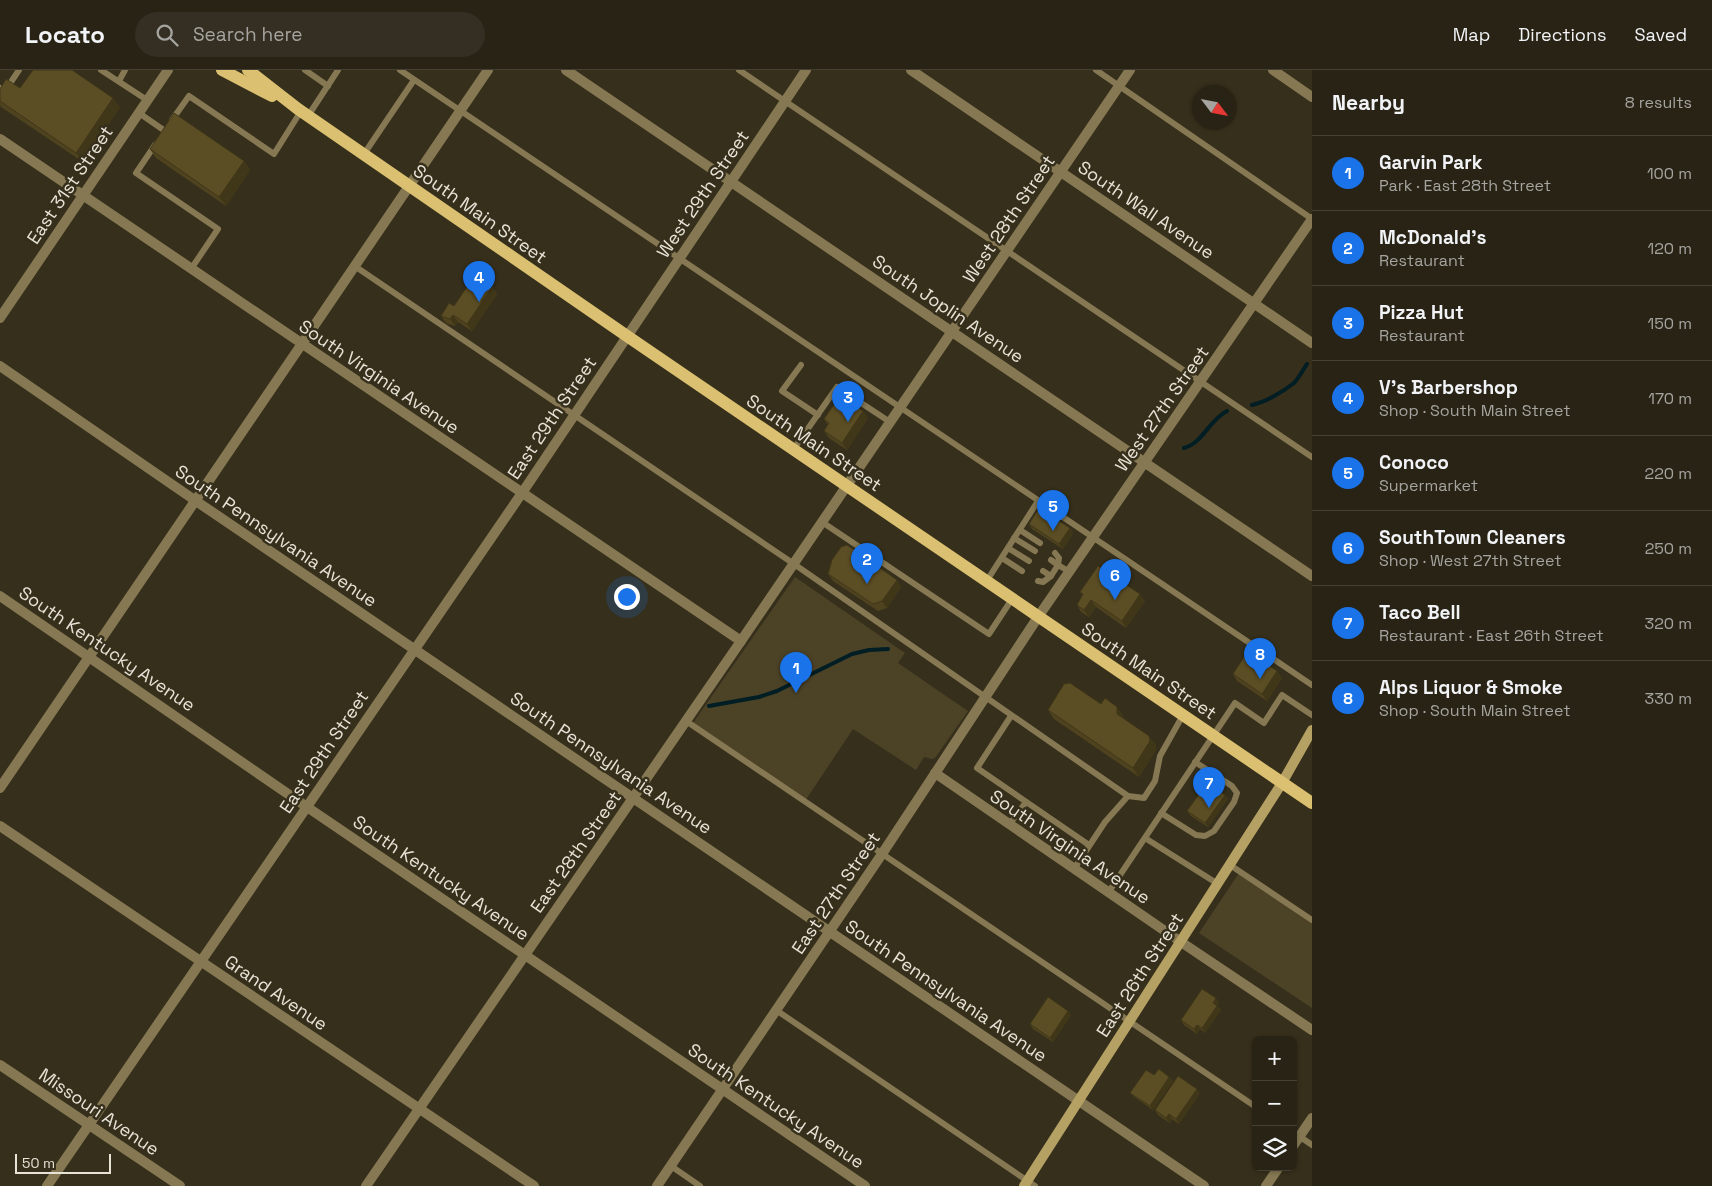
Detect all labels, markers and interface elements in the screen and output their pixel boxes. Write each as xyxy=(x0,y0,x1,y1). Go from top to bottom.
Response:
search box xyxy=(135,12,485,57)
text: Locato xyxy=(25,19,105,50)
icon: search xyxy=(153,21,181,49)
text: Search here xyxy=(193,22,302,47)
text: Map xyxy=(1453,23,1490,46)
text: Directions xyxy=(1518,23,1607,46)
text: Saved xyxy=(1635,23,1687,46)
north arrow xyxy=(1192,85,1237,130)
text: Nearby xyxy=(1332,89,1405,116)
text: 8 results xyxy=(1625,92,1692,113)
street label: East 31st Street xyxy=(21,121,118,248)
street label: West 29th Street xyxy=(651,125,754,262)
street label: West 28th Street xyxy=(957,150,1060,287)
text: Garvin Park xyxy=(1379,150,1483,175)
street label: South Wall Avenue xyxy=(1074,155,1219,264)
street label: South Main Street xyxy=(409,159,552,268)
text: 1 xyxy=(1344,163,1352,184)
text: 100 m xyxy=(1647,163,1692,184)
text: Park · East 28th Street xyxy=(1379,175,1551,196)
text: McDonald's xyxy=(1379,225,1486,250)
text: 2 xyxy=(1343,238,1353,259)
text: 120 m xyxy=(1648,238,1692,259)
street label: South Joplin Avenue xyxy=(868,249,1028,368)
text: Restaurant xyxy=(1379,250,1465,271)
pin: 4 xyxy=(463,261,495,302)
text: Pizza Hut xyxy=(1379,300,1464,325)
text: 3 xyxy=(1343,313,1353,334)
text: 150 m xyxy=(1648,313,1692,334)
street label: South Virginia Avenue xyxy=(295,314,464,439)
text: Restaurant xyxy=(1379,325,1465,346)
street label: West 27th Street xyxy=(1110,341,1214,476)
street label: East 29th Street xyxy=(502,352,601,484)
text: V's Barbershop xyxy=(1379,375,1518,400)
pin: 3 xyxy=(832,381,864,422)
text: 4 xyxy=(1343,388,1353,409)
text: 170 m xyxy=(1648,388,1692,409)
street label: South Main Street xyxy=(742,389,886,496)
text: Shop · South Main Street xyxy=(1379,400,1571,421)
text: Conoco xyxy=(1379,450,1449,475)
street label: South Pennsylvania Avenue xyxy=(171,459,382,612)
text: 5 xyxy=(1343,463,1353,484)
text: 220 m xyxy=(1645,463,1692,484)
text: Supermarket xyxy=(1379,475,1478,496)
pin: 5 xyxy=(1037,490,1069,531)
text: SouthTown Cleaners xyxy=(1379,525,1566,550)
text: 6 xyxy=(1343,538,1353,559)
text: 250 m xyxy=(1645,538,1692,559)
pin: 2 xyxy=(851,543,883,584)
text: Shop · West 27th Street xyxy=(1379,550,1562,571)
pin: 6 xyxy=(1099,559,1131,600)
street label: South Kentucky Avenue xyxy=(15,581,200,716)
your location xyxy=(614,584,640,610)
text: Taco Bell xyxy=(1379,600,1461,625)
text: 7 xyxy=(1344,613,1352,634)
text: 320 m xyxy=(1645,613,1692,634)
street label: South Main Street xyxy=(1077,617,1221,724)
text: Restaurant · East 26th Street xyxy=(1379,625,1604,646)
pin: 8 xyxy=(1244,638,1276,679)
pin: 1 xyxy=(780,652,812,693)
text: Alps Liquor & Smoke xyxy=(1379,675,1563,700)
street label: East 29th Street xyxy=(274,686,373,818)
street label: South Pennsylvania Avenue xyxy=(506,686,717,839)
text: 8 xyxy=(1343,688,1353,709)
text: 330 m xyxy=(1645,688,1692,709)
text: Shop · South Main Street xyxy=(1379,700,1571,721)
pin: 7 xyxy=(1193,767,1225,808)
street label: South Virginia Avenue xyxy=(986,784,1155,909)
street label: East 28th Street xyxy=(525,786,626,917)
street label: South Kentucky Avenue xyxy=(349,810,534,945)
street label: East 27th Street xyxy=(786,827,885,958)
street label: East 26th Street xyxy=(1091,908,1188,1041)
street label: South Pennsylvania Avenue xyxy=(841,914,1052,1067)
street label: Grand Avenue xyxy=(220,950,332,1035)
map controls xyxy=(1252,1036,1297,1171)
button: + xyxy=(1252,1036,1297,1081)
street label: South Kentucky Avenue xyxy=(684,1038,869,1173)
street label: Missouri Avenue xyxy=(35,1063,164,1160)
button: − xyxy=(1252,1081,1297,1126)
button: layers xyxy=(1252,1126,1297,1171)
scale bar xyxy=(15,1151,111,1174)
text: 50 m xyxy=(22,1154,55,1172)

